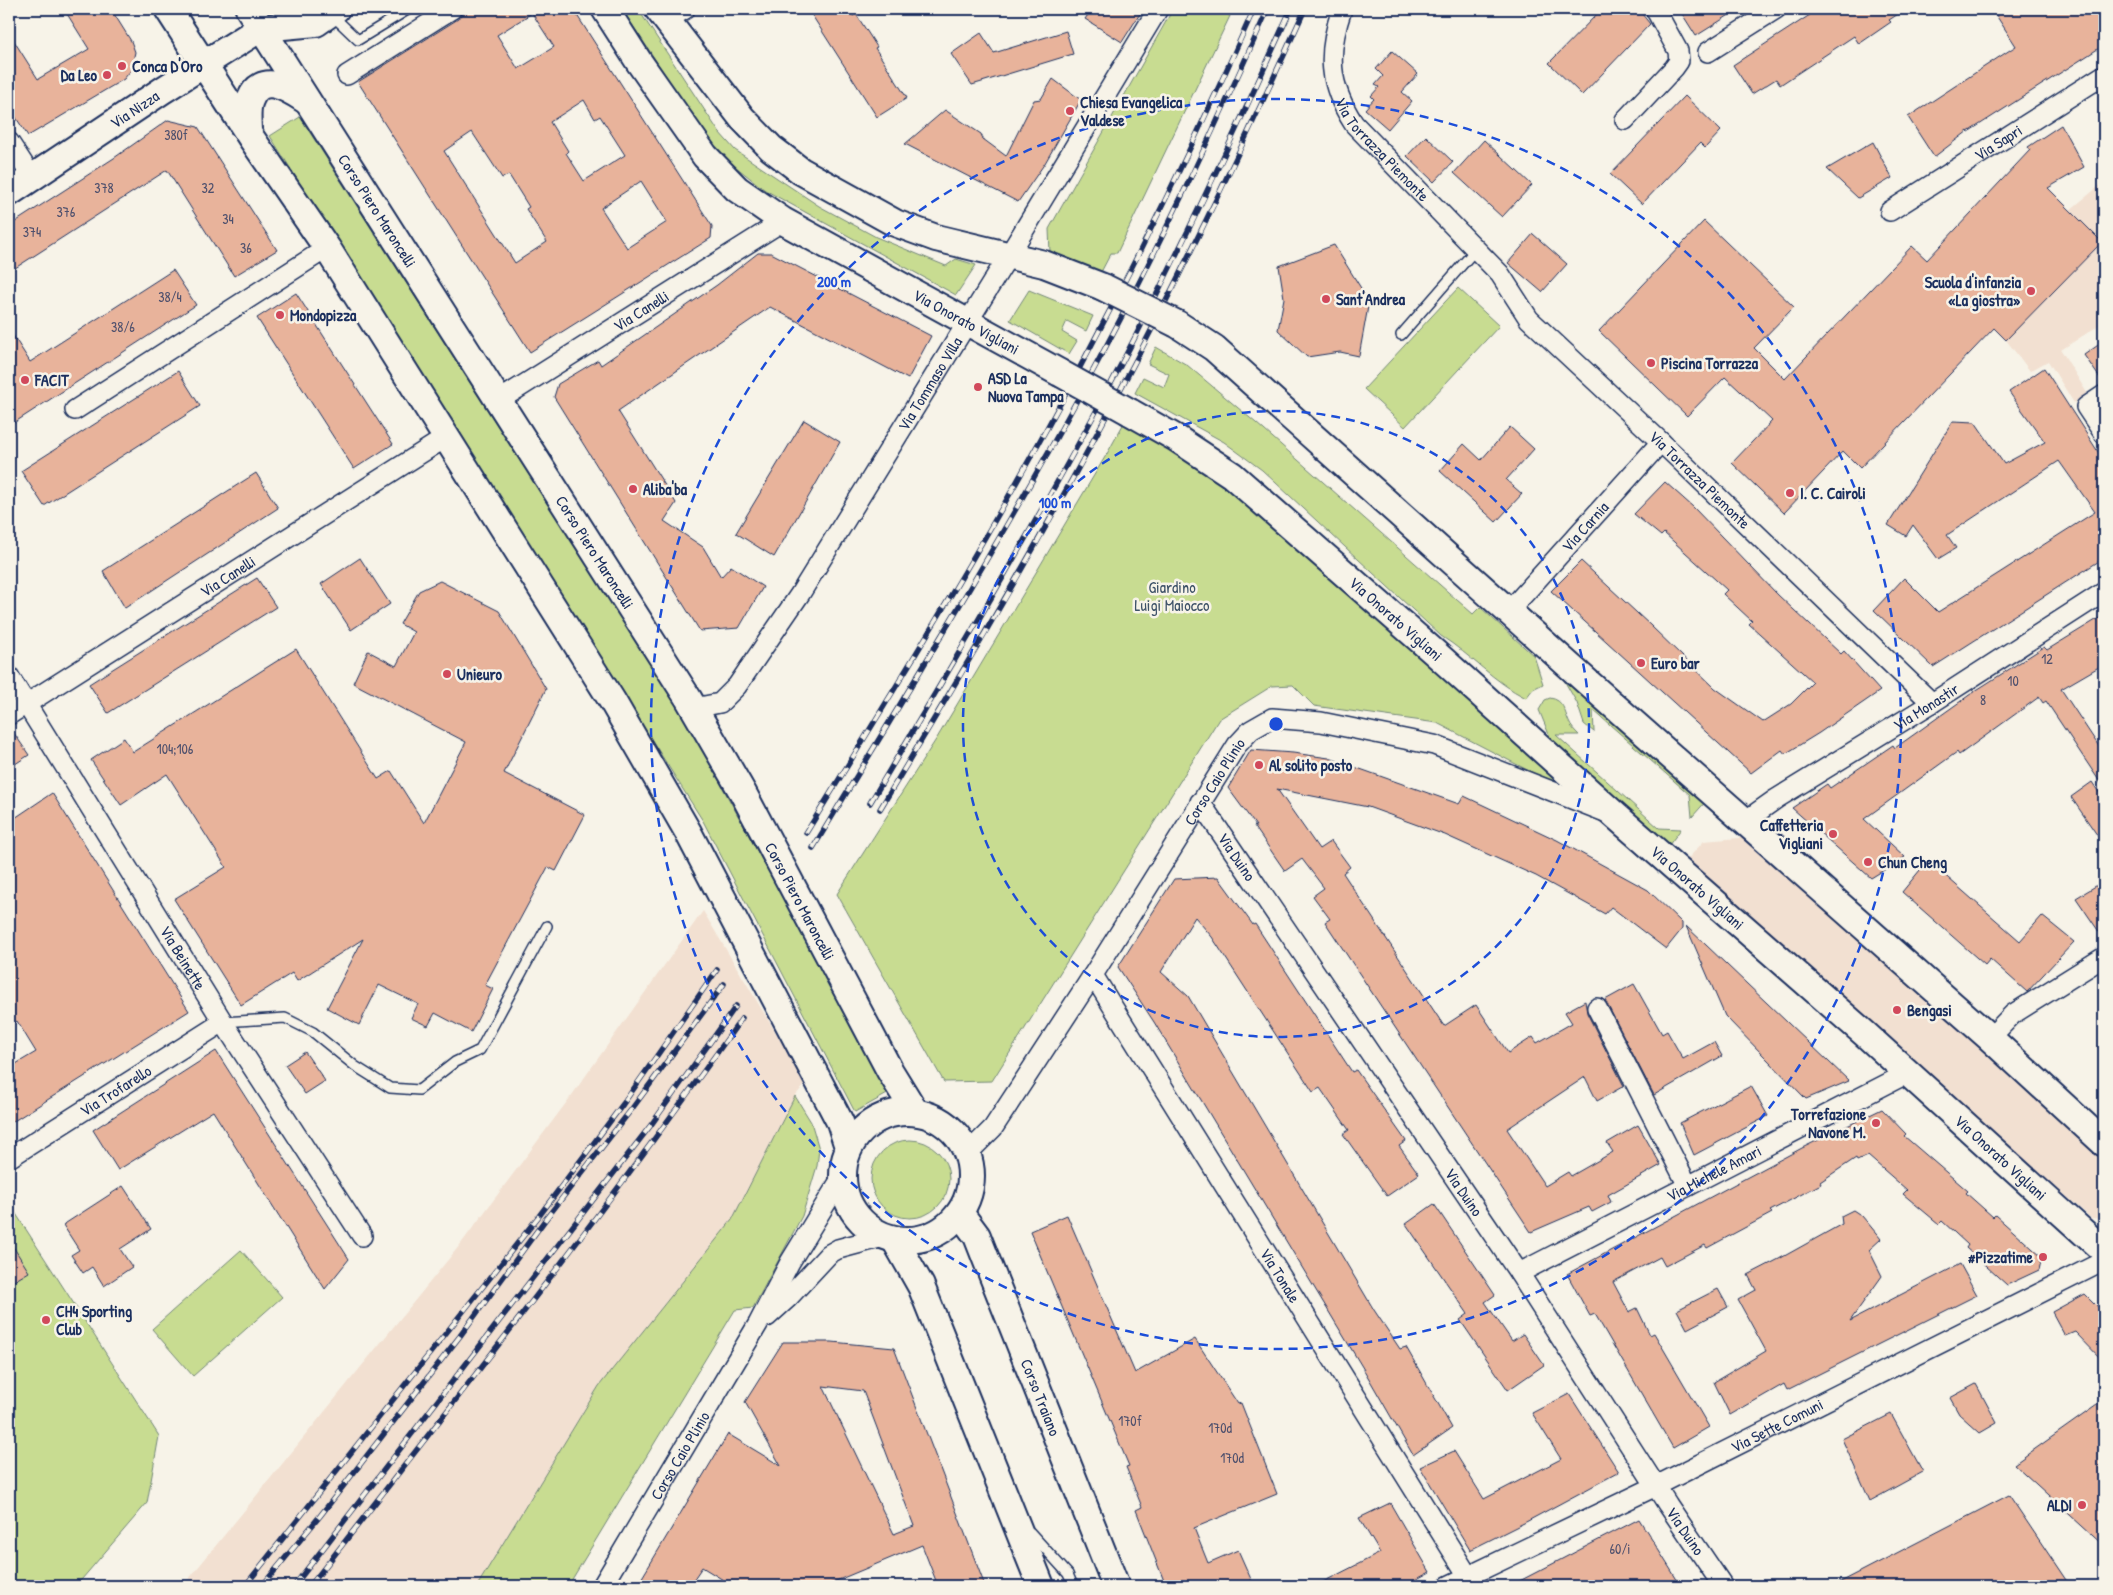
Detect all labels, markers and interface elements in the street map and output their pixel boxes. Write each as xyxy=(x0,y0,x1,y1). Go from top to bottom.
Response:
place label: Conca D'Oro xyxy=(132,55,203,77)
marker: Conca D'Oro xyxy=(116,60,128,72)
place label: Da Leo xyxy=(61,64,98,86)
marker: Da Leo xyxy=(101,69,113,81)
street label: Via Nizza xyxy=(106,85,163,133)
place label: Chiesa Evangelica Valdese xyxy=(1080,91,1183,131)
street label: Via Torrazza Piemonte xyxy=(1330,94,1435,207)
marker: Chiesa Evangelica Valdese xyxy=(1064,105,1076,117)
street label: Via Sapri xyxy=(1970,119,2026,166)
house number: 380f xyxy=(164,125,188,144)
street label: Corso Piero Maroncelli xyxy=(333,150,422,271)
house number: 378 xyxy=(94,178,114,197)
house number: 32 xyxy=(202,178,215,197)
house number: 376 xyxy=(57,202,76,221)
house number: 34 xyxy=(222,209,234,228)
house number: 374 xyxy=(23,222,41,241)
house number: 36 xyxy=(240,238,252,257)
text: 200 m xyxy=(817,271,851,292)
place label: Scuola d'infanzia «La giostra» xyxy=(1925,271,2022,312)
street label: Via Onorato Vigliani xyxy=(909,284,1023,360)
street label: Via Canelli xyxy=(609,285,673,337)
marker: Scuola d'infanzia «La giostra» xyxy=(2025,285,2037,297)
house number: 38/4 xyxy=(158,287,182,306)
place label: Sant'Andrea xyxy=(1336,288,1406,310)
marker: Sant'Andrea xyxy=(1320,293,1332,305)
place label: Mondopizza xyxy=(290,304,357,327)
marker: Mondopizza xyxy=(274,309,286,321)
house number: 38/6 xyxy=(111,317,135,336)
street label: Via Tommaso Villa xyxy=(892,333,967,435)
place label: Piscina Torrazza xyxy=(1661,352,1759,374)
marker: Piscina Torrazza xyxy=(1645,357,1657,369)
place label: ASD La Nuova Tampa xyxy=(988,367,1064,408)
place label: FACIT xyxy=(34,369,69,391)
marker: FACIT xyxy=(19,374,31,386)
marker: ASD La Nuova Tampa xyxy=(972,381,984,393)
street label: Via Torrazza Piemonte xyxy=(1644,425,1756,534)
place label: Aliba'ba xyxy=(643,478,688,500)
place label: I. C. Cairoli xyxy=(1800,482,1866,504)
marker: Aliba'ba xyxy=(627,483,639,495)
marker: I. C. Cairoli xyxy=(1784,487,1796,499)
street label: Corso Piero Maroncelli xyxy=(551,491,639,613)
text: 100 m xyxy=(1039,492,1071,513)
street label: Via Carnia xyxy=(1556,497,1613,557)
street label: Via Canelli xyxy=(196,550,260,602)
street label: Via Onorato Vigliani xyxy=(1344,572,1448,666)
park label: Giardino Luigi Maiocco xyxy=(1134,576,1210,616)
house number: 12 xyxy=(2041,649,2053,668)
place label: Euro bar xyxy=(1651,652,1701,674)
marker: Euro bar xyxy=(1635,657,1647,669)
place label: Unieuro xyxy=(457,663,503,685)
marker: Unieuro xyxy=(441,668,453,680)
house number: 10 xyxy=(2007,671,2019,690)
street label: Via Monastir xyxy=(1889,678,1963,735)
house number: 8 xyxy=(1980,690,1986,709)
centre of rings xyxy=(1267,715,1285,733)
street label: Corso Caio Plinio xyxy=(1179,732,1250,829)
house number: 104;106 xyxy=(157,739,194,758)
place label: Al solito posto xyxy=(1269,754,1353,777)
marker: Al solito posto xyxy=(1253,759,1265,771)
place label: Caffetteria Vigliani xyxy=(1760,814,1824,855)
street label: Via Duino xyxy=(1213,828,1262,886)
marker: Caffetteria Vigliani xyxy=(1827,828,1839,840)
street label: Corso Piero Maroncelli xyxy=(760,838,840,964)
street label: Via Onorato Vigliani xyxy=(1646,840,1749,935)
place label: Chun Cheng xyxy=(1878,851,1947,874)
marker: Chun Cheng xyxy=(1862,856,1874,868)
street label: Via Beinette xyxy=(155,921,212,994)
place label: Bengasi xyxy=(1907,999,1952,1022)
marker: Bengasi xyxy=(1891,1004,1903,1016)
street label: Via Trofarello xyxy=(75,1059,156,1121)
place label: Torrefazione Navone M. xyxy=(1790,1103,1867,1143)
street label: Via Onorato Vigliani xyxy=(1950,1110,2052,1205)
marker: Torrefazione Navone M. xyxy=(1870,1117,1882,1129)
street label: Via Michele Amari xyxy=(1662,1139,1765,1206)
street label: Via Duino xyxy=(1440,1164,1489,1221)
street label: Via Tonale xyxy=(1255,1244,1306,1307)
place label: #Pizzatime xyxy=(1968,1246,2034,1268)
marker: #Pizzatime xyxy=(2037,1251,2049,1263)
place label: CH4 Sporting Club xyxy=(56,1300,132,1340)
marker: CH4 Sporting Club xyxy=(40,1314,52,1326)
street label: Corso Traiano xyxy=(1016,1355,1066,1439)
street label: Via Sette Comuni xyxy=(1727,1393,1827,1458)
street label: Corso Caio Plinio xyxy=(645,1407,715,1504)
house number: 170f xyxy=(1118,1411,1142,1430)
house number: 170d xyxy=(1208,1418,1232,1437)
house number: 170d xyxy=(1220,1448,1244,1467)
place label: ALDI xyxy=(2047,1494,2072,1516)
marker: ALDI xyxy=(2076,1499,2088,1511)
street label: Via Duino xyxy=(1661,1503,1710,1560)
house number: 60/i xyxy=(1610,1539,1630,1558)

